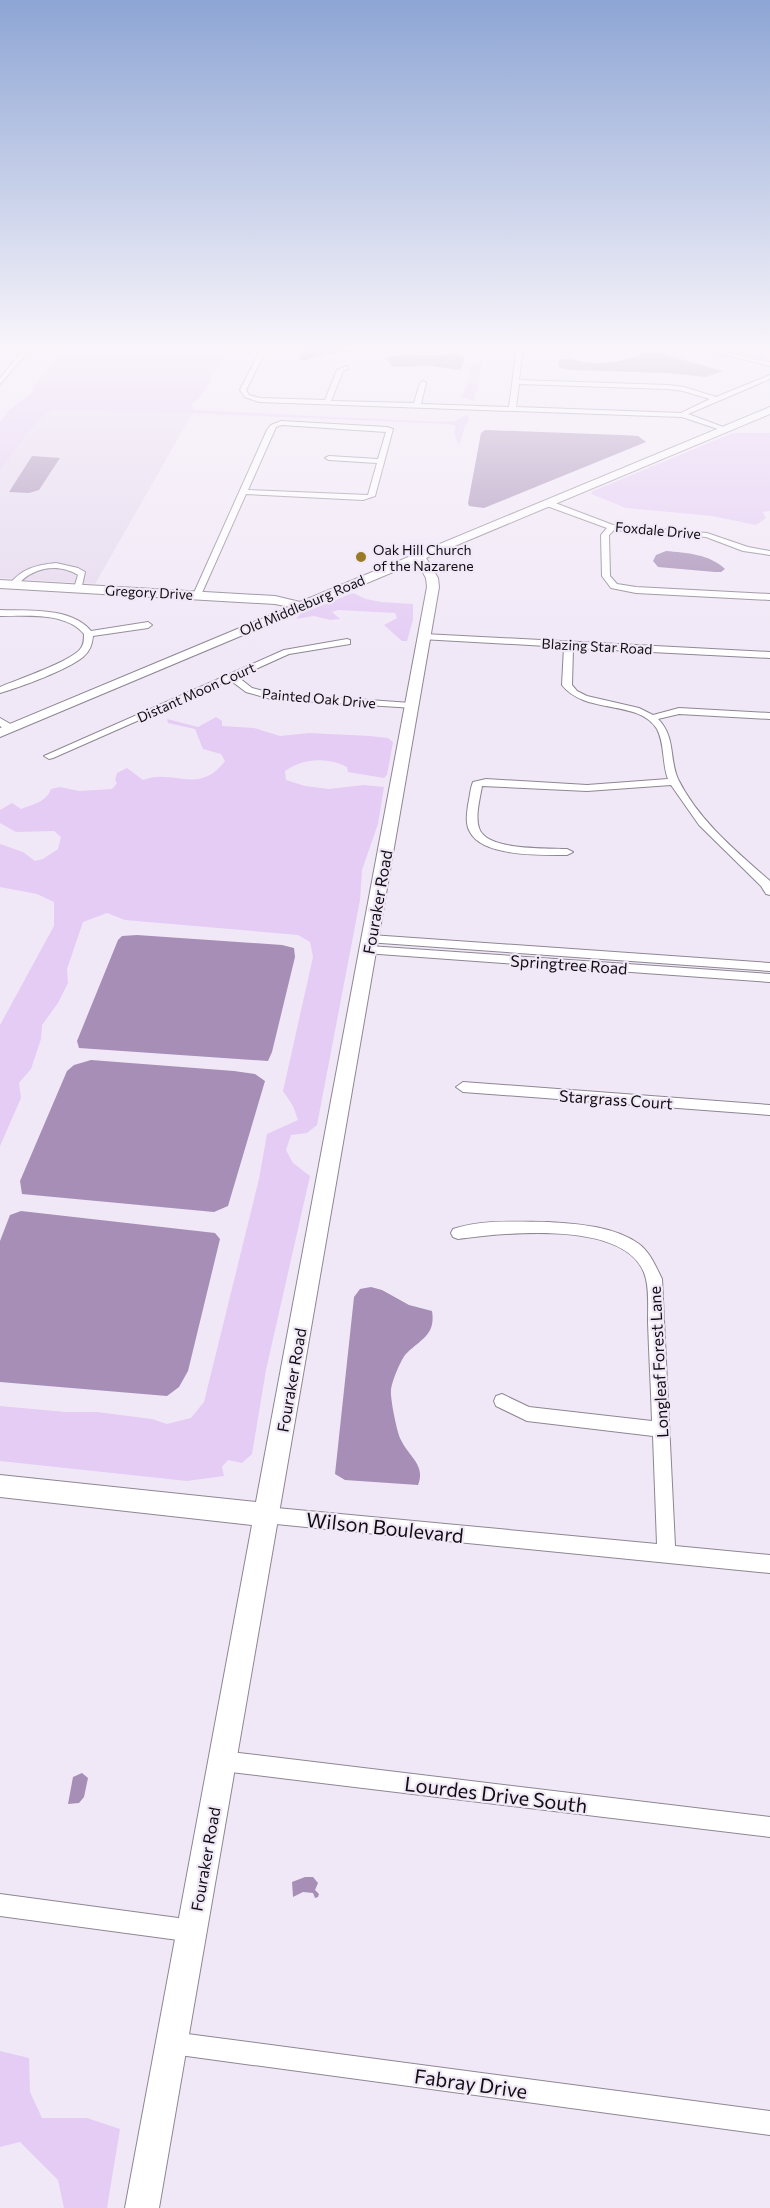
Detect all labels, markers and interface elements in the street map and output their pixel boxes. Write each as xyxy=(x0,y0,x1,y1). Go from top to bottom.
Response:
street label: Foxdale Drive xyxy=(615,518,701,542)
place label: Oak Hill Church of the Nazarene xyxy=(373,541,474,574)
marker: Oak Hill Church of the Nazarene xyxy=(354,550,368,564)
street label: Old Middleburg Road xyxy=(237,571,367,639)
street label: Gregory Drive xyxy=(105,581,193,603)
street label: Blazing Star Road xyxy=(541,635,653,657)
street label: Distant Moon Court xyxy=(134,658,258,726)
street label: Painted Oak Drive xyxy=(261,685,377,711)
street label: Fouraker Road xyxy=(358,848,396,956)
street label: Springtree Road xyxy=(510,950,628,978)
street label: Stargrass Court xyxy=(559,1086,674,1112)
street label: Longleaf Forest Lane xyxy=(645,1286,671,1438)
street label: Fouraker Road xyxy=(272,1326,310,1434)
street label: Wilson Boulevard xyxy=(305,1507,465,1547)
street label: Lourdes Drive South xyxy=(403,1771,589,1817)
street label: Fouraker Road xyxy=(186,1805,224,1913)
street label: Fabray Drive xyxy=(413,2063,529,2103)

